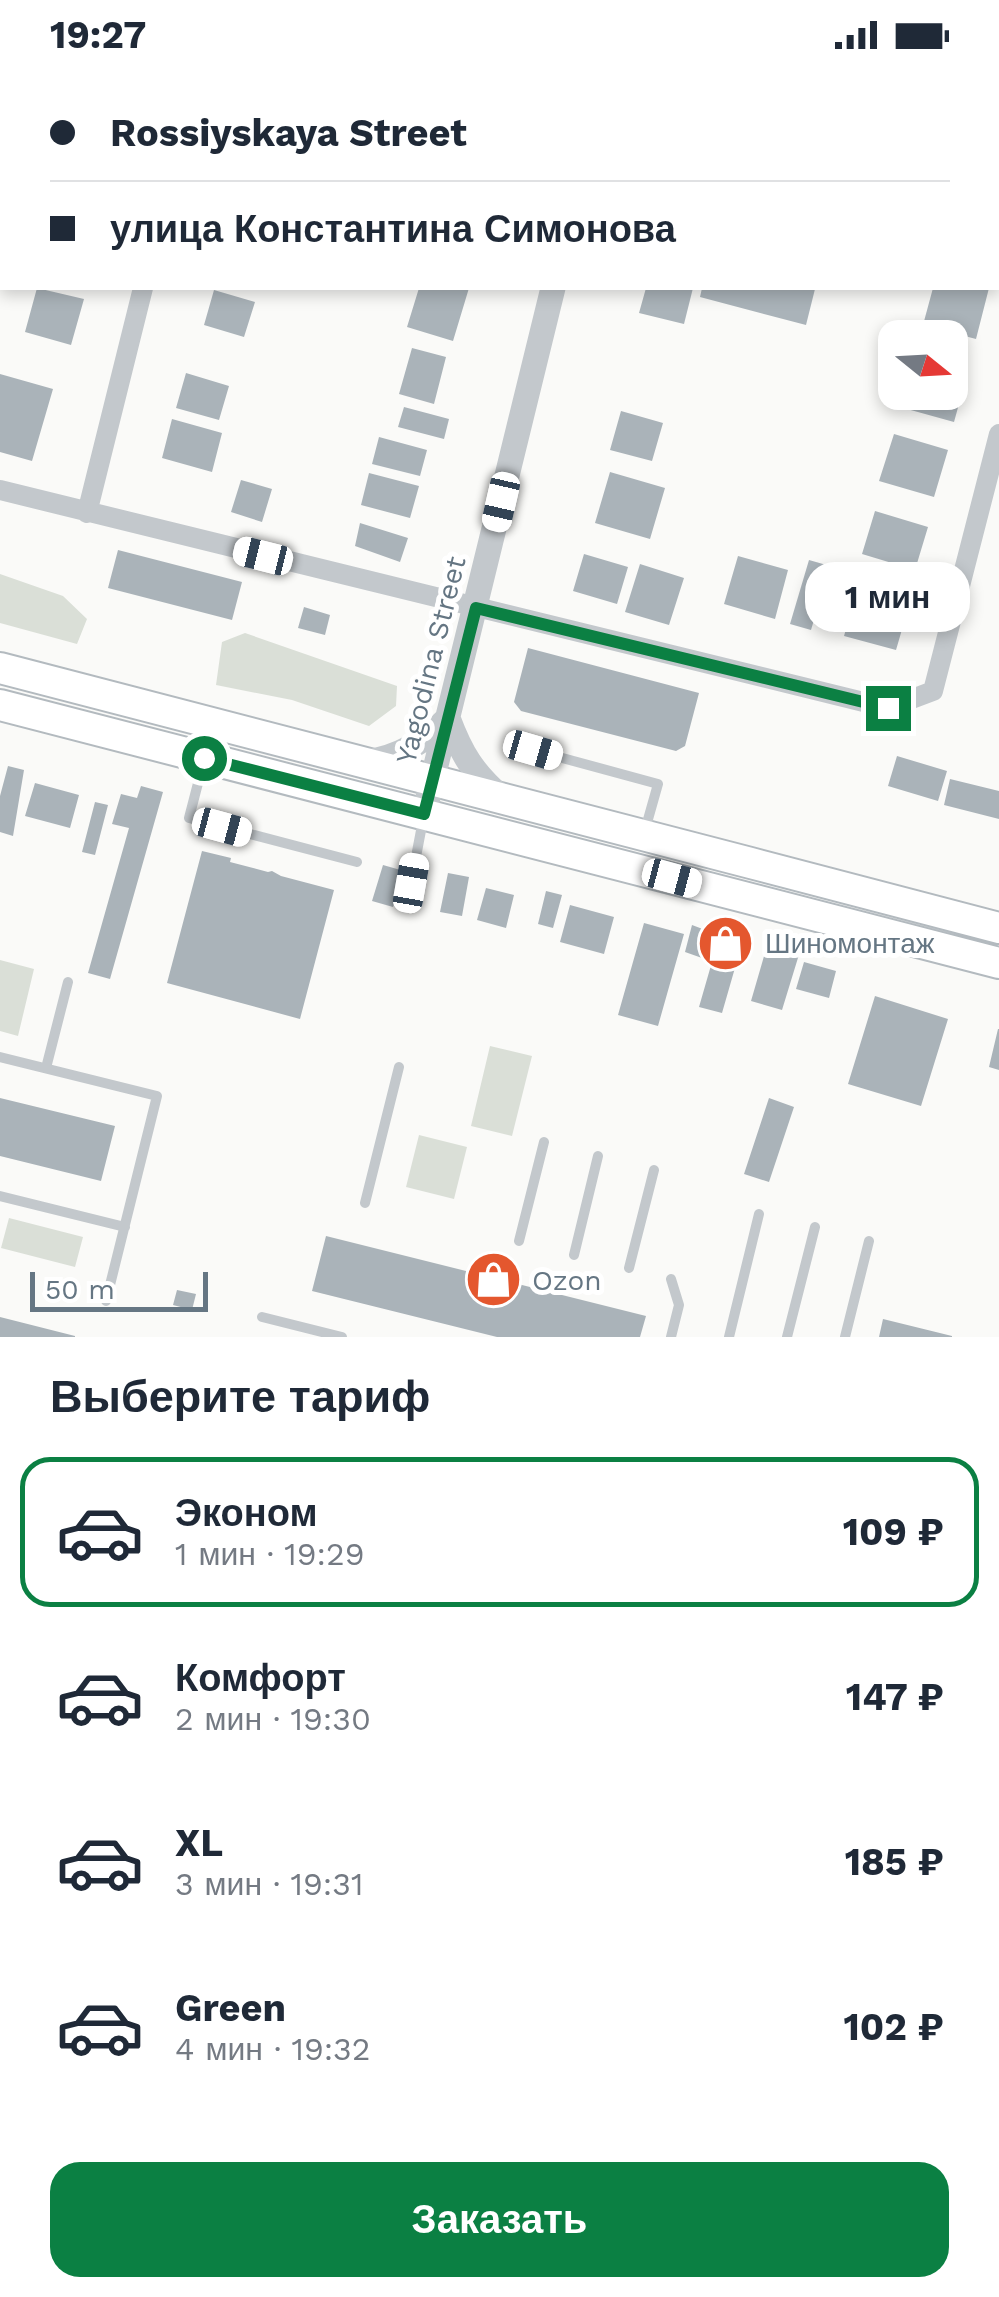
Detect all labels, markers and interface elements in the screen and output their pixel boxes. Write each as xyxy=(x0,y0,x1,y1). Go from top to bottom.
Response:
text: 19:27 xyxy=(50,13,146,57)
text: Rossiyskaya Street xyxy=(110,111,467,155)
text: улица Константина Симонова xyxy=(110,207,676,251)
north arrow xyxy=(878,320,968,410)
map controls xyxy=(878,320,968,410)
car xyxy=(480,469,522,535)
car xyxy=(230,534,296,578)
street label: Yagodina Street xyxy=(389,553,473,767)
callout: 1 мин xyxy=(806,563,970,633)
text: 1 мин xyxy=(845,578,930,616)
route end xyxy=(866,686,911,731)
car xyxy=(500,727,566,773)
route start xyxy=(182,736,227,781)
car xyxy=(189,805,255,849)
car xyxy=(391,851,431,915)
car xyxy=(639,856,705,900)
shop icon: Шиномонтаж xyxy=(696,913,756,973)
place label: Шиномонтаж xyxy=(765,927,935,960)
shop icon: Ozon xyxy=(463,1250,523,1310)
place label: Ozon xyxy=(532,1264,602,1297)
scale bar xyxy=(30,1267,208,1312)
text: 50 m xyxy=(45,1273,115,1306)
text: Выберите тариф xyxy=(50,1370,430,1423)
icon: car xyxy=(55,1487,145,1577)
text: Эконом xyxy=(175,1491,318,1535)
text: 109 ₽ xyxy=(843,1510,944,1554)
text: 1 мин · 19:29 xyxy=(175,1535,364,1573)
icon: car xyxy=(55,1652,145,1742)
text: Комфорт xyxy=(175,1656,346,1700)
text: 147 ₽ xyxy=(846,1675,944,1719)
text: 2 мин · 19:30 xyxy=(175,1700,371,1738)
icon: car xyxy=(55,1817,145,1907)
text: XL xyxy=(175,1821,223,1865)
text: 185 ₽ xyxy=(845,1840,944,1884)
text: 3 мин · 19:31 xyxy=(175,1865,363,1903)
icon: car xyxy=(55,1982,145,2072)
text: Green xyxy=(175,1986,286,2030)
text: 102 ₽ xyxy=(843,2005,944,2049)
text: 4 мин · 19:32 xyxy=(175,2030,370,2068)
button: Заказать xyxy=(50,2162,949,2277)

